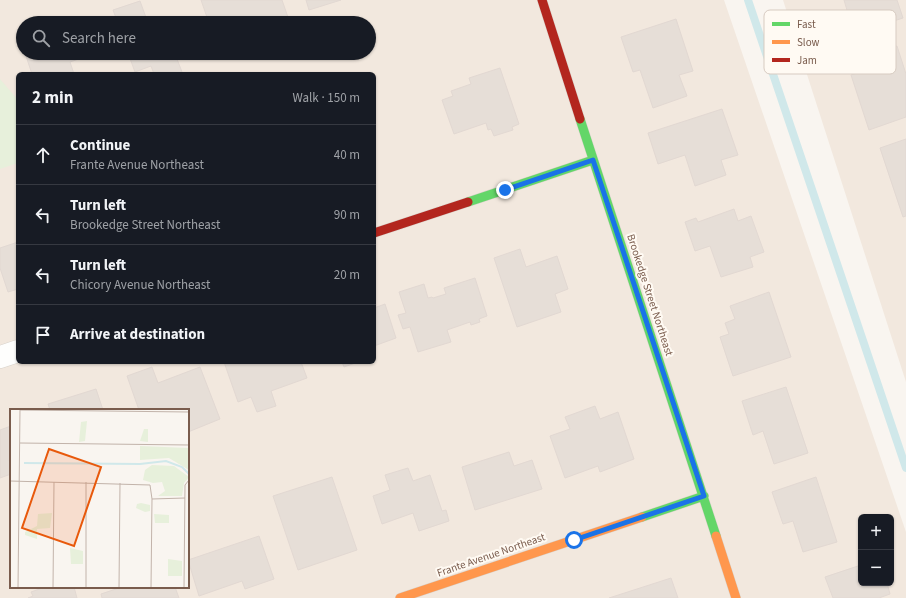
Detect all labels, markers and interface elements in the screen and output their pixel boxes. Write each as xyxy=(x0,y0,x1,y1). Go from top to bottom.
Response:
legend xyxy=(764,10,896,74)
search box xyxy=(16,16,376,60)
text: Fast xyxy=(797,17,816,32)
icon: search xyxy=(30,27,52,49)
text: Search here xyxy=(62,28,136,49)
text: Slow xyxy=(797,35,820,50)
text: Jam xyxy=(797,53,817,68)
text: 2 min xyxy=(32,86,73,110)
text: Walk · 150 m xyxy=(292,89,360,107)
text: Continue xyxy=(70,135,130,156)
icon: ahead xyxy=(32,144,54,166)
text: 40 m xyxy=(334,146,360,164)
text: Frante Avenue Northeast xyxy=(70,156,204,174)
route end xyxy=(496,181,514,199)
text: Turn left xyxy=(70,195,126,216)
icon: left xyxy=(32,204,54,226)
text: 90 m xyxy=(334,206,360,224)
text: Brookedge Street Northeast xyxy=(70,216,220,234)
street label: Brookedge Street Northeast xyxy=(623,232,677,358)
text: Turn left xyxy=(70,255,126,276)
icon: left xyxy=(32,264,54,286)
text: 20 m xyxy=(334,266,360,284)
text: Chicory Avenue Northeast xyxy=(70,276,210,294)
icon: arrive xyxy=(32,324,54,346)
text: Arrive at destination xyxy=(70,324,205,345)
inset map xyxy=(10,409,189,588)
map controls xyxy=(858,514,894,586)
button: + xyxy=(858,514,894,550)
street label: Frante Avenue Northeast xyxy=(435,529,547,581)
route start xyxy=(565,531,583,549)
button: − xyxy=(858,550,894,586)

